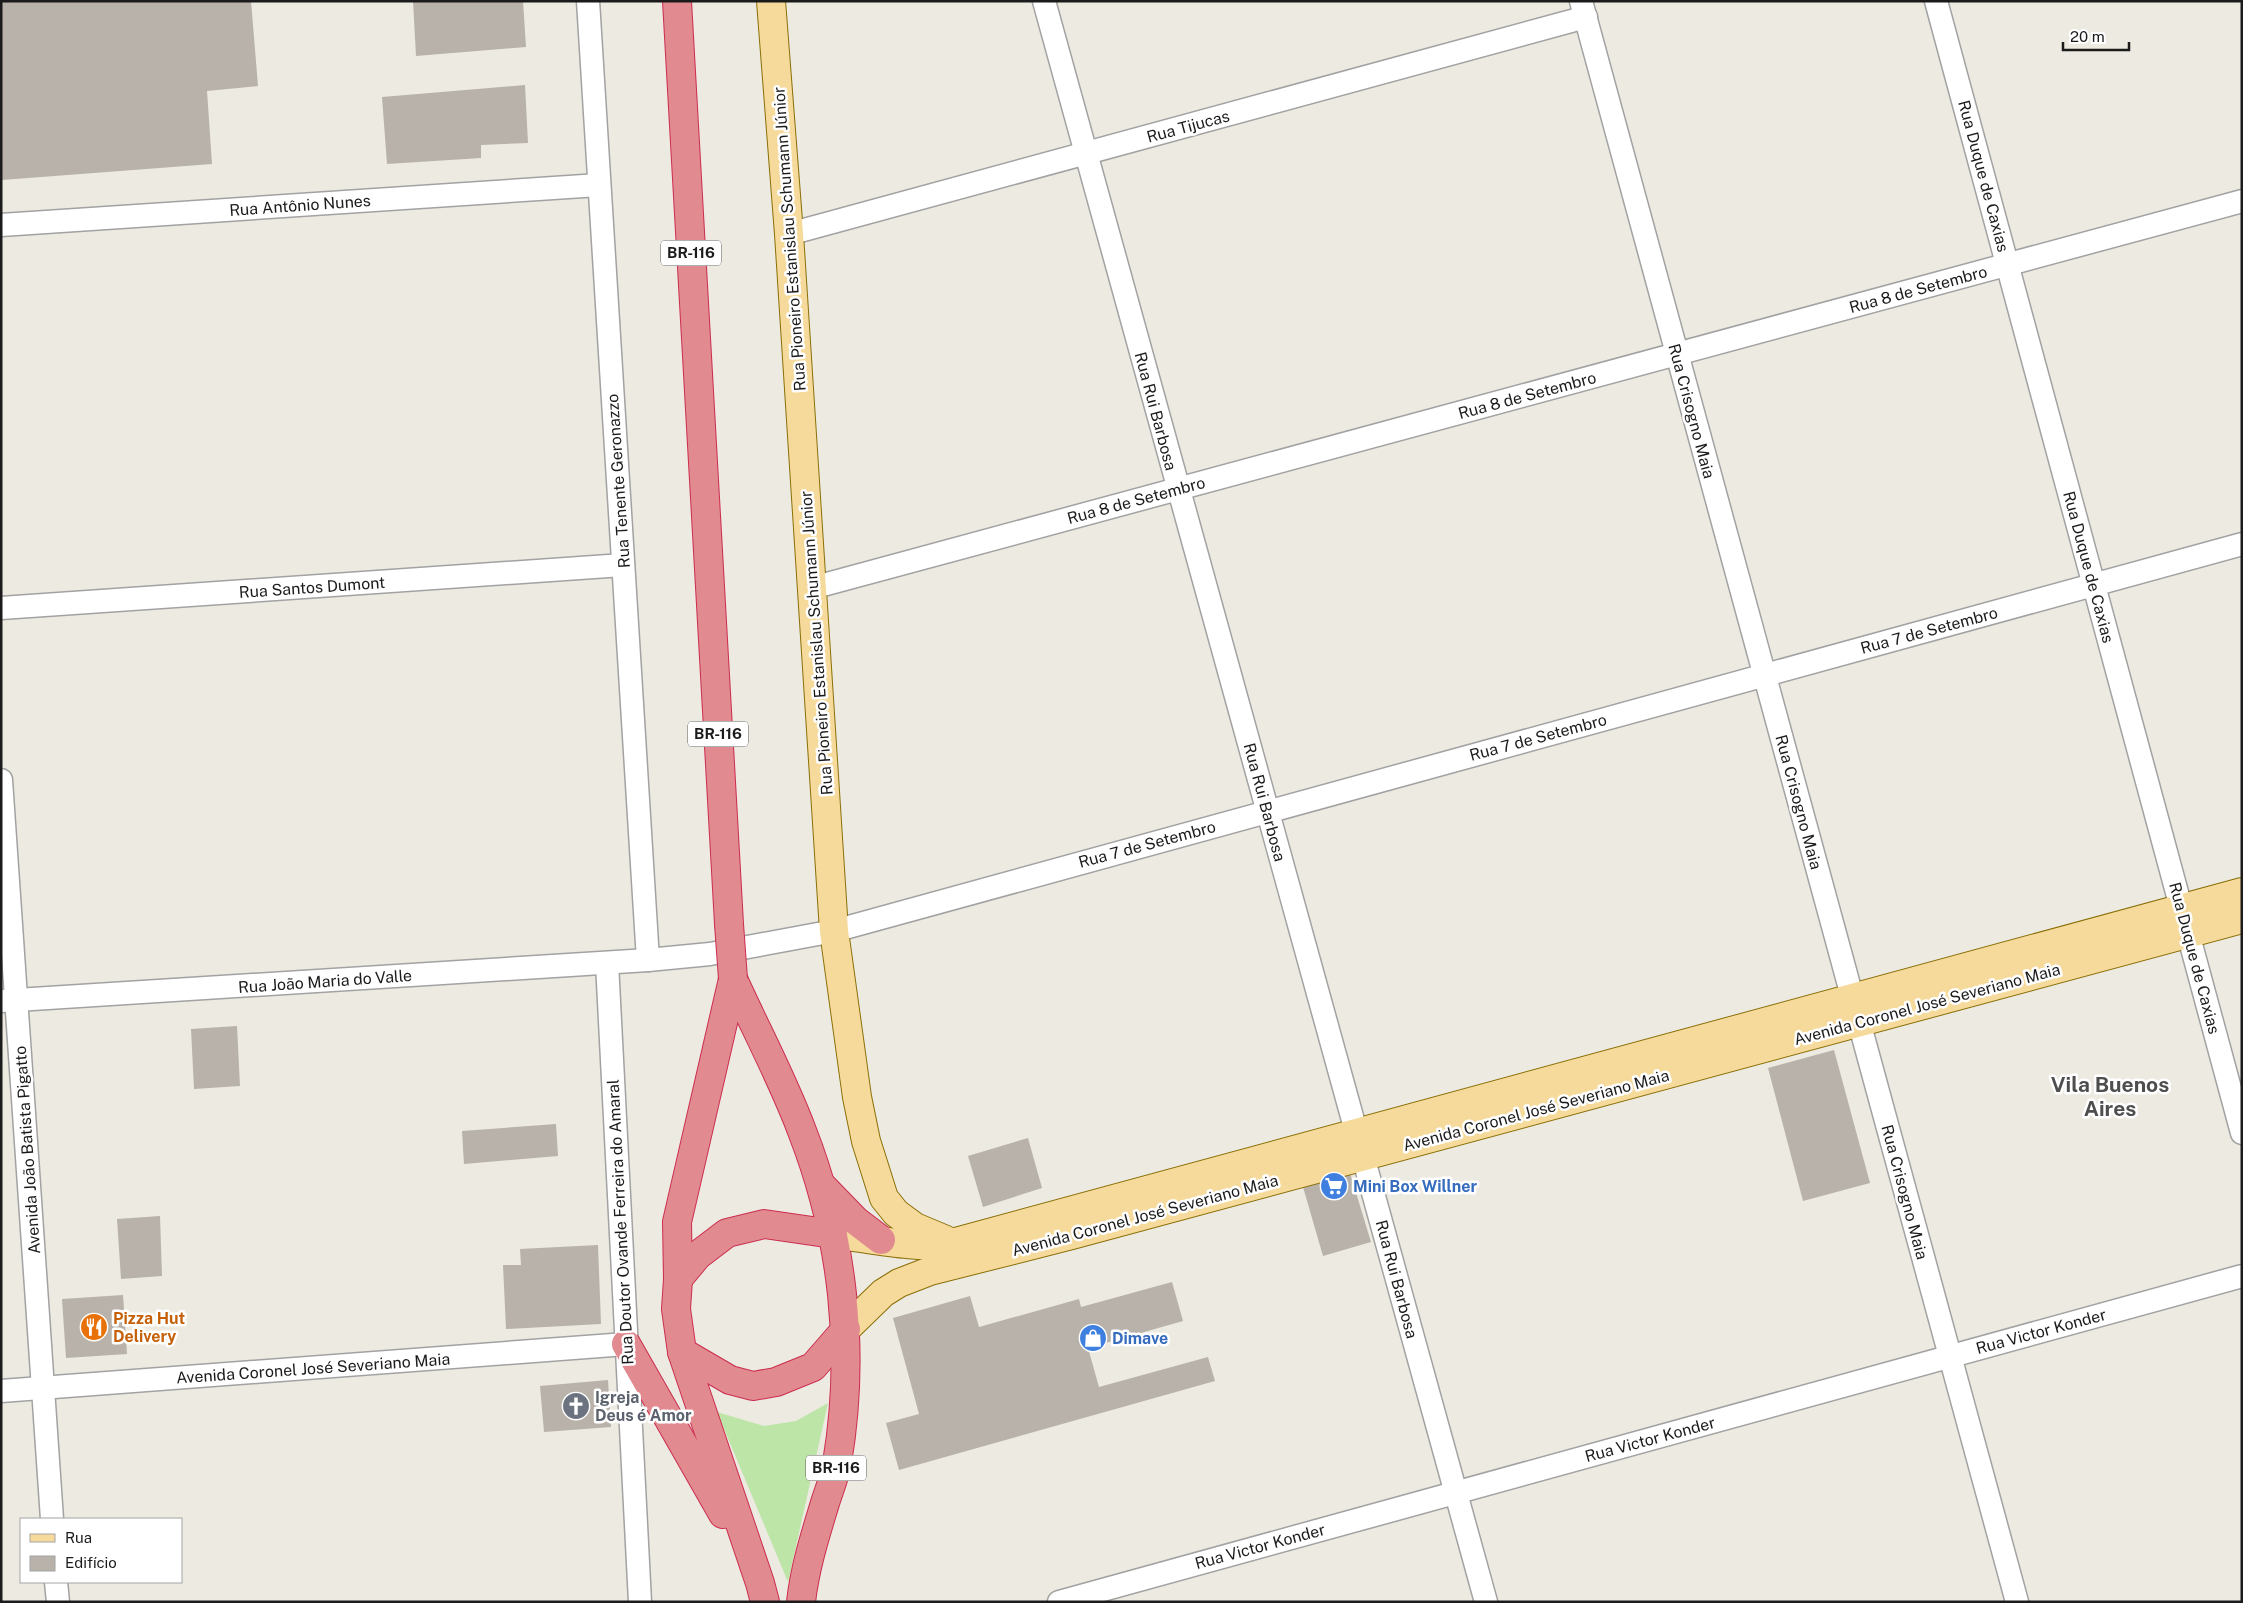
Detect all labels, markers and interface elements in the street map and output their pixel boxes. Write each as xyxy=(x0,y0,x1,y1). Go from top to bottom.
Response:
scale bar xyxy=(2063,20,2129,52)
text: 20 m xyxy=(2070,28,2105,45)
street label: Rua Pioneiro Estanislau Schumann Júnior xyxy=(769,86,810,392)
street label: Rua Duque de Caxias xyxy=(1954,98,2013,254)
street label: Rua Tijucas xyxy=(1145,106,1232,147)
street label: Rua Antônio Nunes xyxy=(229,191,371,220)
road number: BR-116 xyxy=(661,240,721,266)
street label: Rua 8 de Setembro xyxy=(1847,262,1989,317)
street label: Rua Crisogno Maia xyxy=(1664,342,1719,481)
street label: Rua Rui Barbosa xyxy=(1131,350,1180,473)
street label: Rua 8 de Setembro xyxy=(1456,368,1598,423)
street label: Rua Tenente Geronazzo xyxy=(603,393,634,569)
street label: Rua 8 de Setembro xyxy=(1065,473,1207,528)
street label: Rua Duque de Caxias xyxy=(2059,489,2118,645)
street label: Rua Pioneiro Estanislau Schumann Júnior xyxy=(796,490,837,796)
street label: Rua Santos Dumont xyxy=(238,573,386,602)
street label: Rua 7 de Setembro xyxy=(1858,603,2000,658)
street label: Rua 7 de Setembro xyxy=(1467,710,1609,765)
road number: BR-116 xyxy=(688,722,748,746)
street label: Rua Crisogno Maia xyxy=(1771,733,1826,872)
street label: Rua Rui Barbosa xyxy=(1240,741,1289,864)
street label: Rua 7 de Setembro xyxy=(1076,817,1218,872)
street label: Rua Duque de Caxias xyxy=(2165,880,2224,1036)
street label: Avenida Coronel José Severiano Maia xyxy=(1792,960,2062,1049)
street label: Rua João Maria do Valle xyxy=(237,966,413,997)
street label: Avenida João Batista Pigatto xyxy=(11,1045,44,1255)
street label: Avenida Coronel José Severiano Maia xyxy=(1401,1066,1671,1155)
district label: Vila Buenos Aires xyxy=(2051,1072,2169,1121)
street label: Rua Doutor Ovande Ferreira do Amaral xyxy=(604,1079,637,1365)
street label: Rua Crisogno Maia xyxy=(1877,1123,1932,1262)
street label: Avenida Coronel José Severiano Maia xyxy=(1010,1171,1280,1260)
supermarket icon: Mini Box Willner xyxy=(1319,1171,1349,1201)
place label: Mini Box Willner xyxy=(1353,1177,1477,1196)
street label: Rua Rui Barbosa xyxy=(1372,1218,1421,1341)
street label: Rua Victor Konder xyxy=(1974,1305,2108,1358)
place label: Pizza Hut Delivery xyxy=(113,1309,186,1346)
restaurant icon: Pizza Hut Delivery xyxy=(79,1312,109,1342)
shop icon: Dimave xyxy=(1078,1323,1108,1353)
place label: Dimave xyxy=(1112,1329,1168,1348)
street label: Avenida Coronel José Severiano Maia xyxy=(175,1349,451,1388)
place label: Igreja Deus é Amor xyxy=(595,1388,692,1425)
church icon: Igreja Deus é Amor xyxy=(561,1391,591,1421)
street label: Rua Victor Konder xyxy=(1583,1413,1717,1466)
road number: BR-116 xyxy=(806,1456,866,1480)
legend xyxy=(20,1518,182,1583)
street label: Rua Victor Konder xyxy=(1193,1520,1327,1573)
text: Rua xyxy=(65,1529,92,1546)
text: Edifício xyxy=(65,1554,117,1571)

